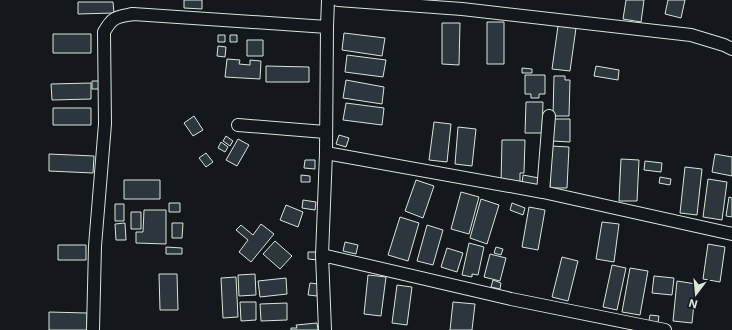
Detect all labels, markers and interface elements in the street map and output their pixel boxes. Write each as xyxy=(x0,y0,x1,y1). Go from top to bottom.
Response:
north arrow xyxy=(676,274,716,314)
text: N xyxy=(687,296,699,311)

